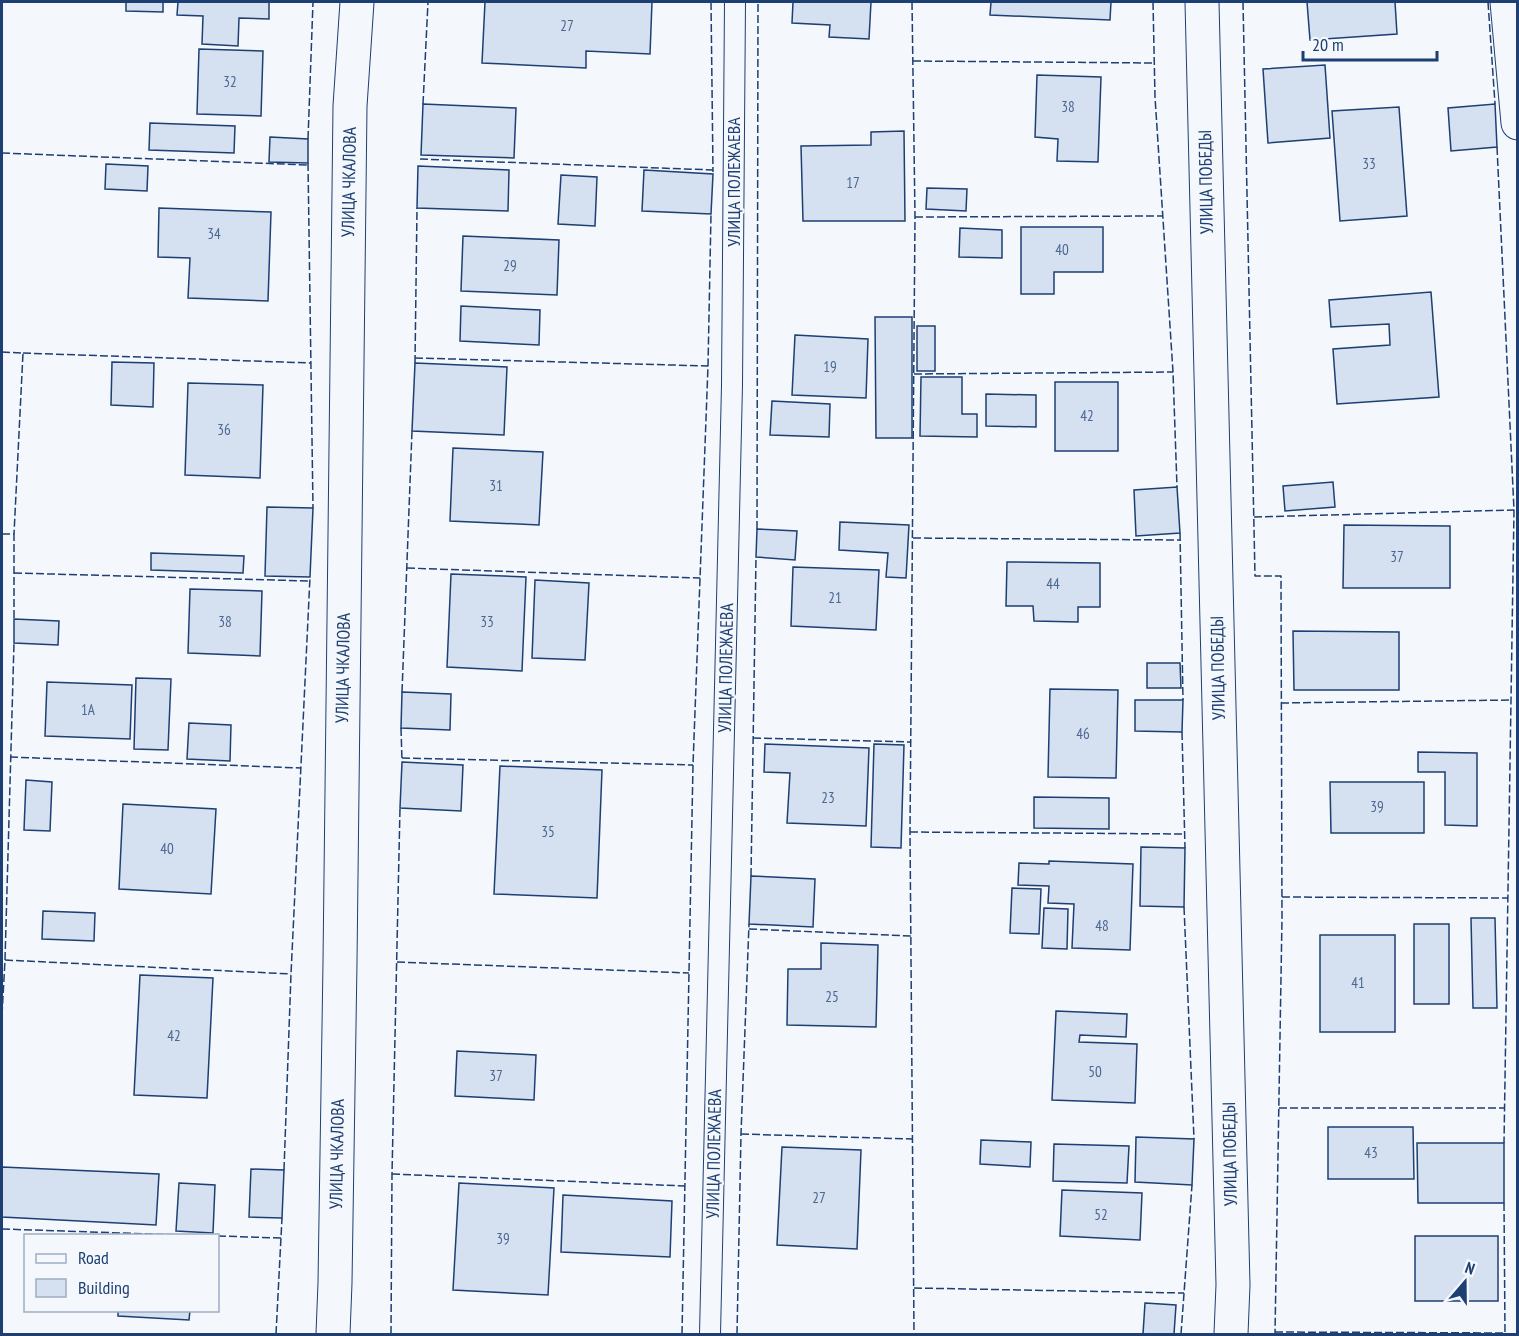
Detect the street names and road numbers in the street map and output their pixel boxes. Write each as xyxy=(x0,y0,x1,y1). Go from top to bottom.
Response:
street label: УЛИЦА ПОЛЕЖАЕВА xyxy=(722,117,745,247)
street label: УЛИЦА ЧКАЛОВА xyxy=(336,126,361,237)
street label: УЛИЦА ПОБЕДЫ xyxy=(1193,130,1218,234)
street label: УЛИЦА ПОЛЕЖАЕВА xyxy=(713,603,738,733)
street label: УЛИЦА ЧКАЛОВА xyxy=(330,612,355,723)
street label: УЛИЦА ПОБЕДЫ xyxy=(1205,616,1230,720)
street label: УЛИЦА ПОЛЕЖАЕВА xyxy=(701,1089,726,1219)
street label: УЛИЦА ЧКАЛОВА xyxy=(324,1098,349,1209)
street label: УЛИЦА ПОБЕДЫ xyxy=(1217,1102,1242,1206)

